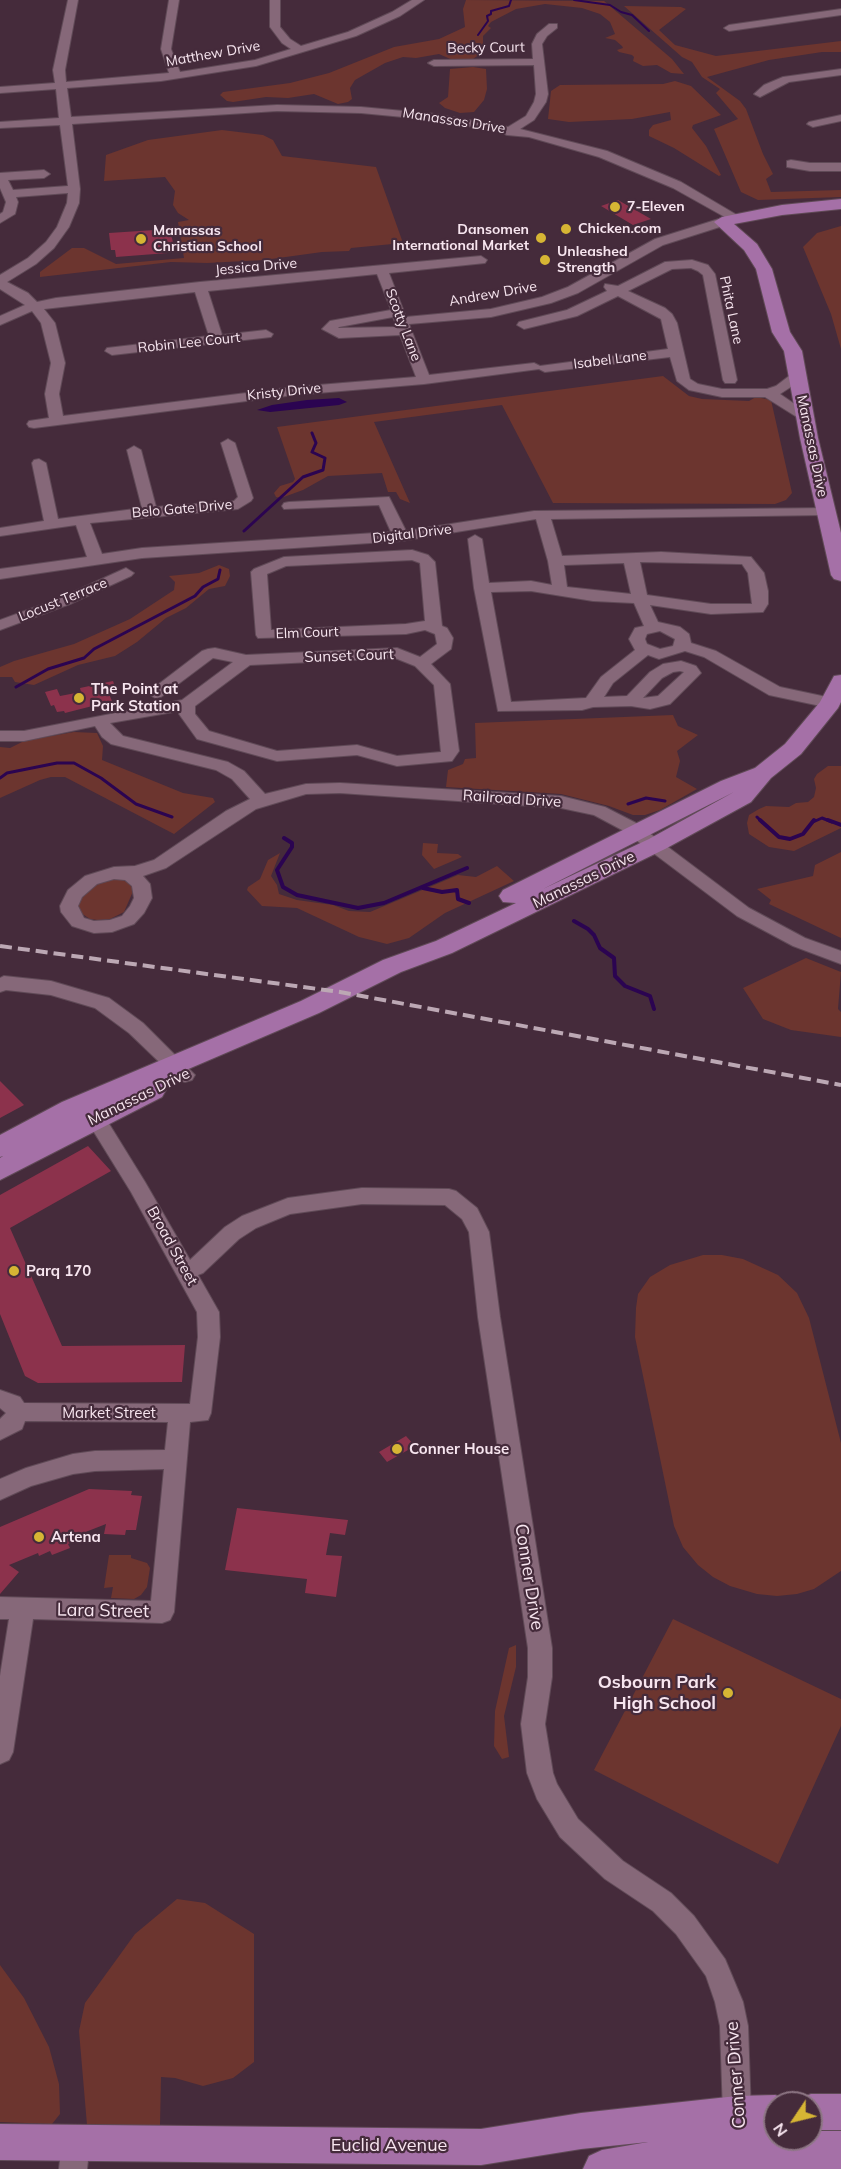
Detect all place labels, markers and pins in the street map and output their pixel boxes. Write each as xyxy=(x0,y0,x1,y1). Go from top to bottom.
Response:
place label: 7-Eleven xyxy=(627,199,685,215)
marker: 7-Eleven xyxy=(608,200,622,214)
place label: Chicken.com xyxy=(578,221,661,237)
place label: Dansomen International Market xyxy=(392,222,529,255)
marker: Chicken.com xyxy=(559,222,573,236)
place label: Manassas Christian School xyxy=(153,223,262,256)
marker: Dansomen International Market xyxy=(534,231,548,245)
marker: Manassas Christian School xyxy=(134,232,148,246)
place label: Unleashed Strength xyxy=(557,244,628,276)
marker: Unleashed Strength xyxy=(538,253,552,267)
place label: The Point at Park Station xyxy=(91,680,180,715)
marker: The Point at Park Station xyxy=(72,691,86,705)
place label: Parq 170 xyxy=(26,1262,91,1280)
marker: Parq 170 xyxy=(7,1264,21,1278)
place label: Conner House xyxy=(409,1440,509,1458)
marker: Conner House xyxy=(390,1442,404,1456)
place label: Artena xyxy=(51,1528,101,1546)
marker: Artena xyxy=(32,1530,46,1544)
place label: Osbourn Park High School xyxy=(598,1672,716,1714)
marker: Osbourn Park High School xyxy=(721,1686,735,1700)

